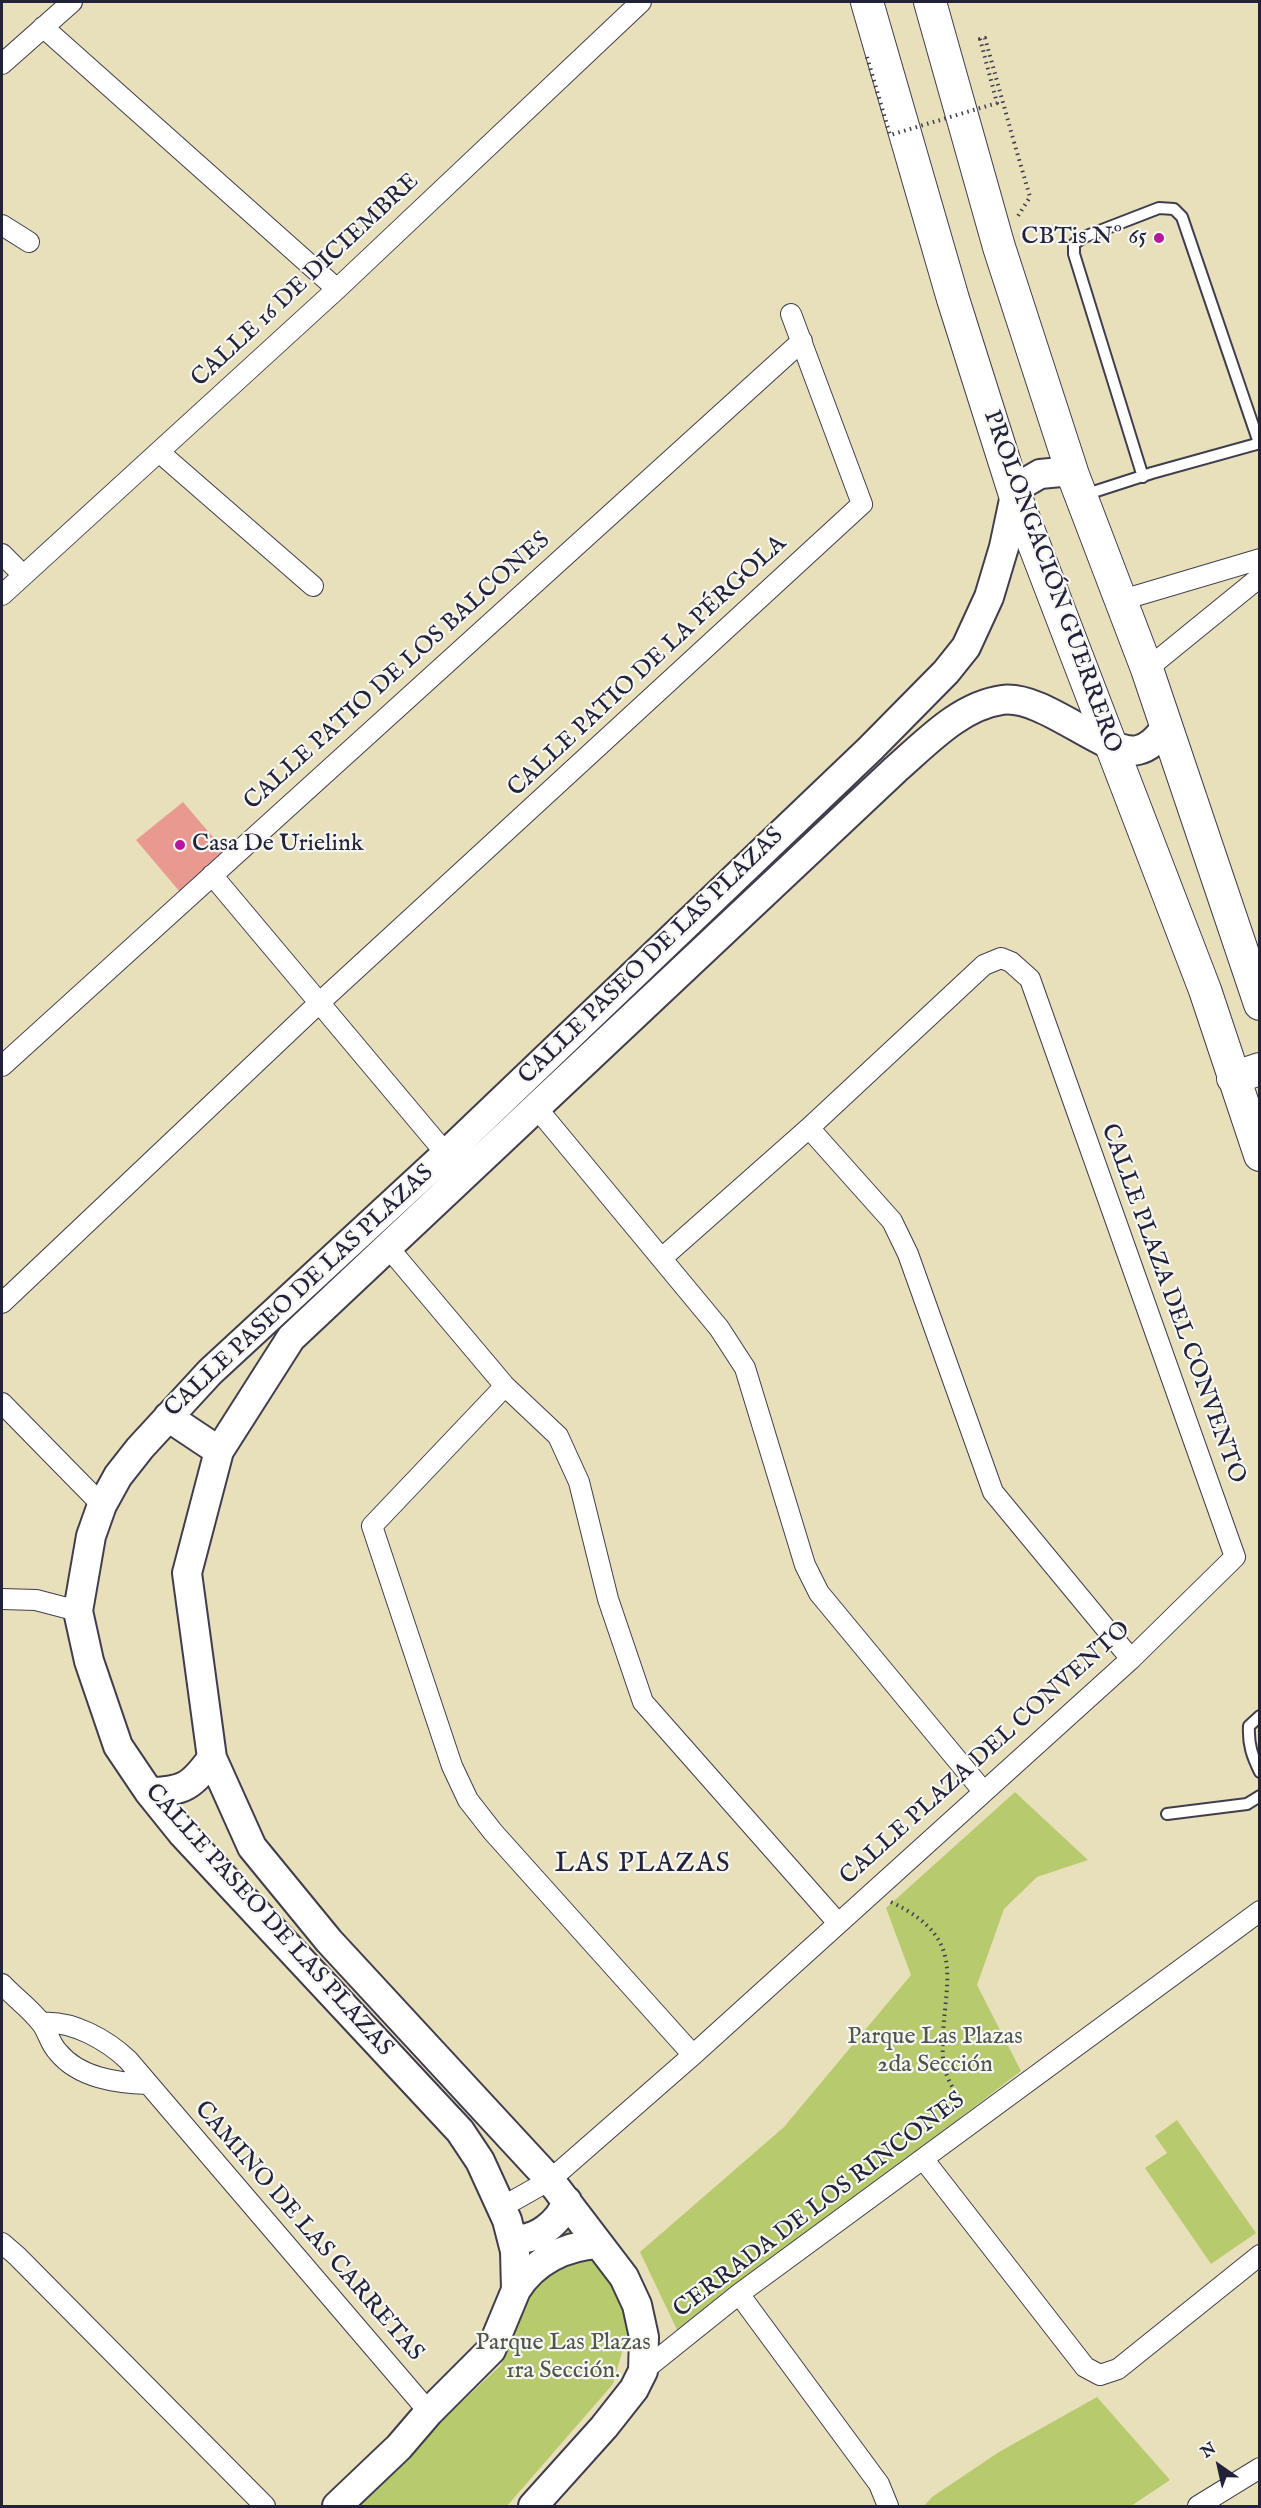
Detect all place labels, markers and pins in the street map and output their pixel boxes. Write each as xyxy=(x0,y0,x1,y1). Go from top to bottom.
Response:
place label: CBTis Nº 65 xyxy=(1021,224,1147,252)
marker: CBTis Nº 65 xyxy=(1152,231,1166,245)
place label: Casa De Urielink xyxy=(192,831,364,859)
marker: Casa De Urielink xyxy=(173,838,187,852)

